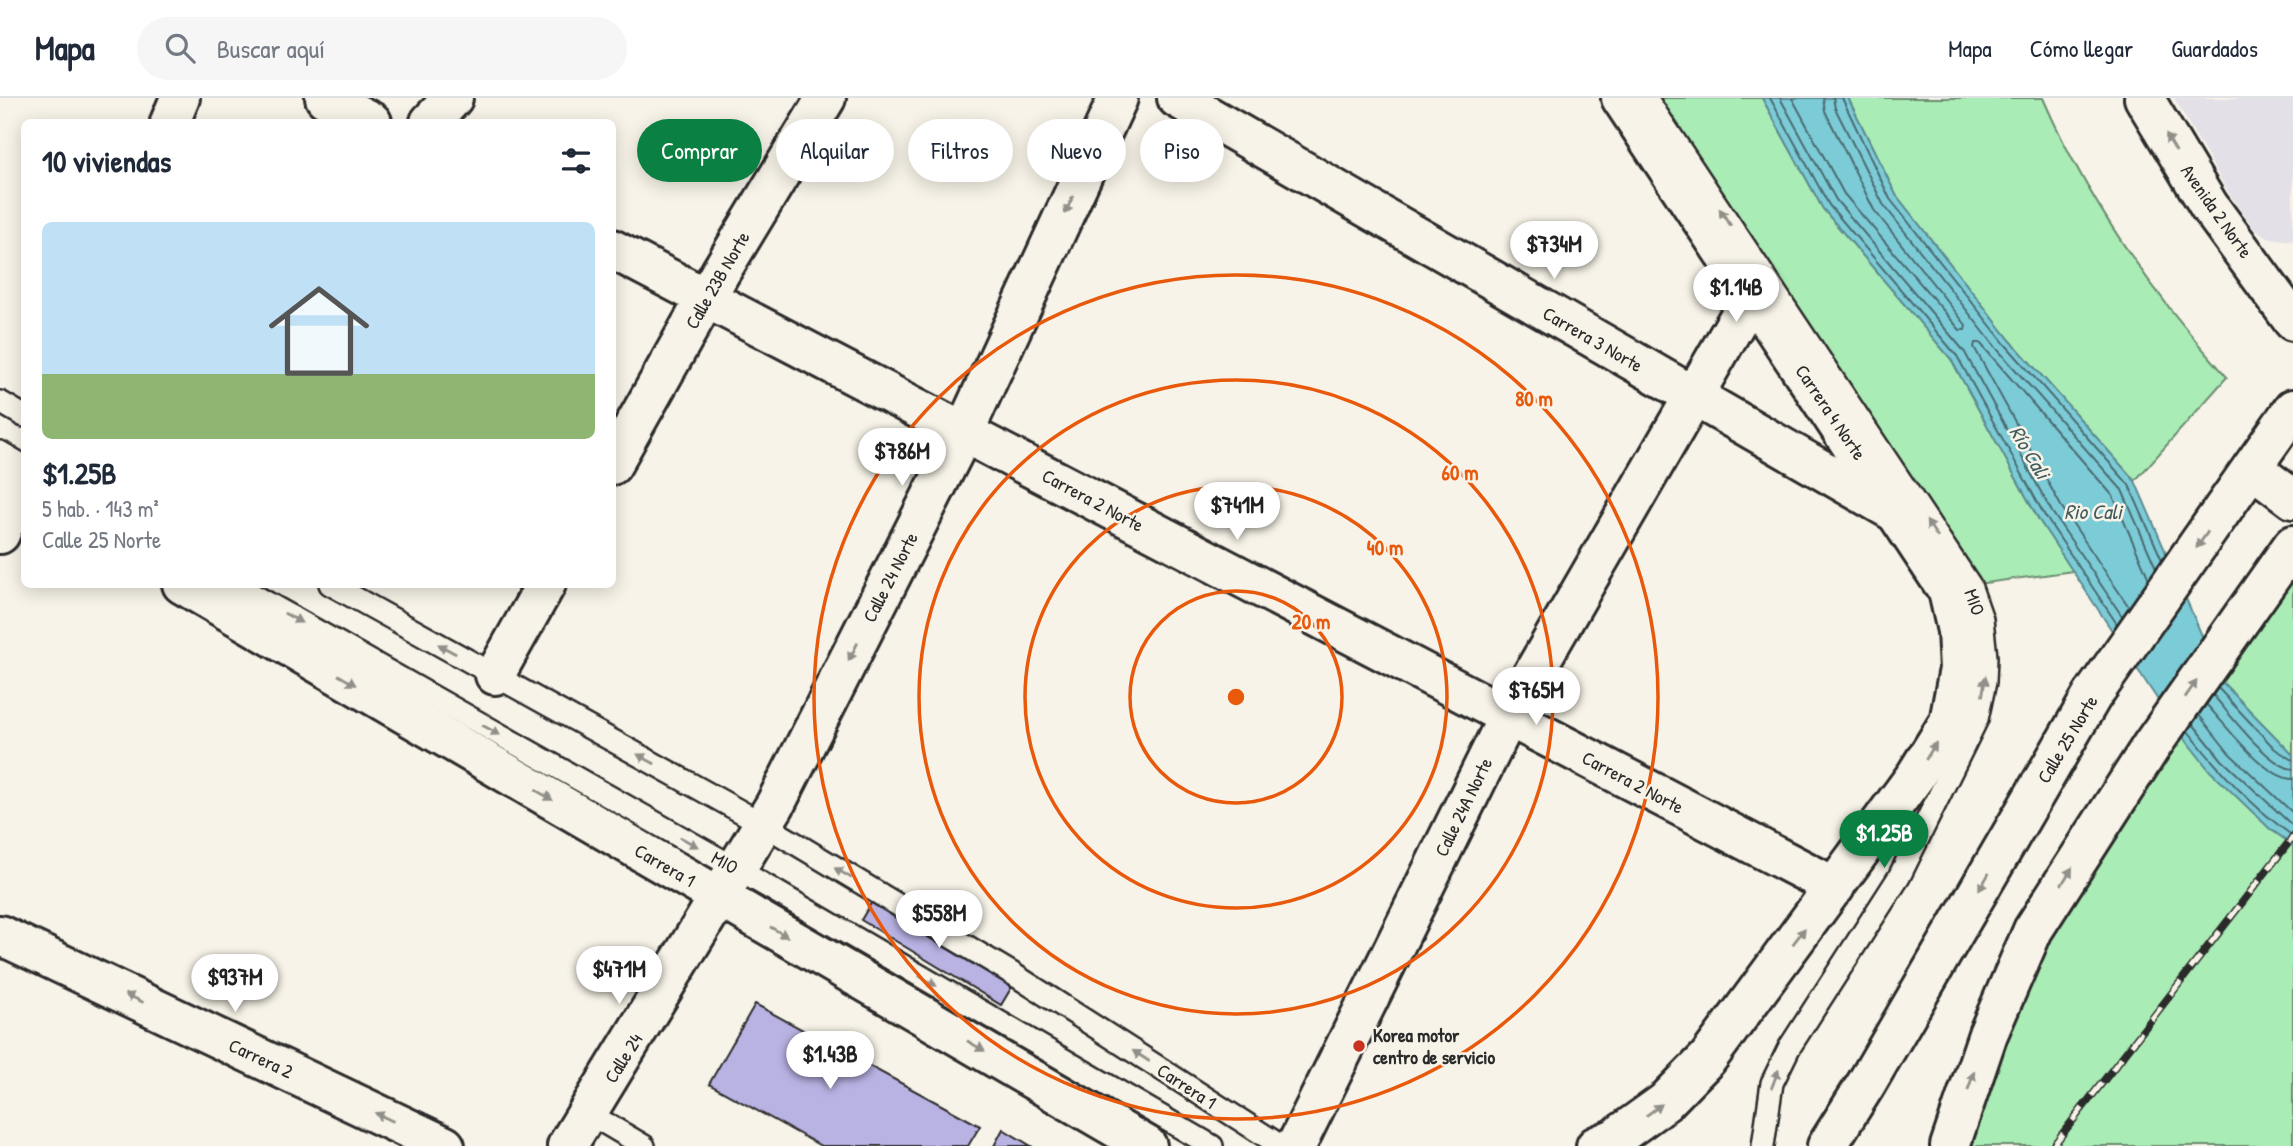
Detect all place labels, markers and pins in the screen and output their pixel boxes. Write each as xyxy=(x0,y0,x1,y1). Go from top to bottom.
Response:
pin: $734M xyxy=(1505,222,1603,281)
pin: $1.14B xyxy=(1679,264,1793,324)
pin: $786M xyxy=(853,428,951,488)
pin: $741M xyxy=(1188,482,1286,542)
pin: $765M xyxy=(1487,668,1585,727)
centre of rings xyxy=(1224,685,1248,709)
pin: $1.25B xyxy=(1827,810,1941,870)
pin: $558M xyxy=(890,890,988,950)
pin: $471M xyxy=(570,946,668,1006)
pin: $937M xyxy=(186,954,284,1014)
place label: Korea motor centro de servicio xyxy=(1373,1022,1495,1070)
pin: $1.43B xyxy=(773,1032,887,1091)
marker: Korea motor centro de servicio xyxy=(1351,1038,1367,1054)

